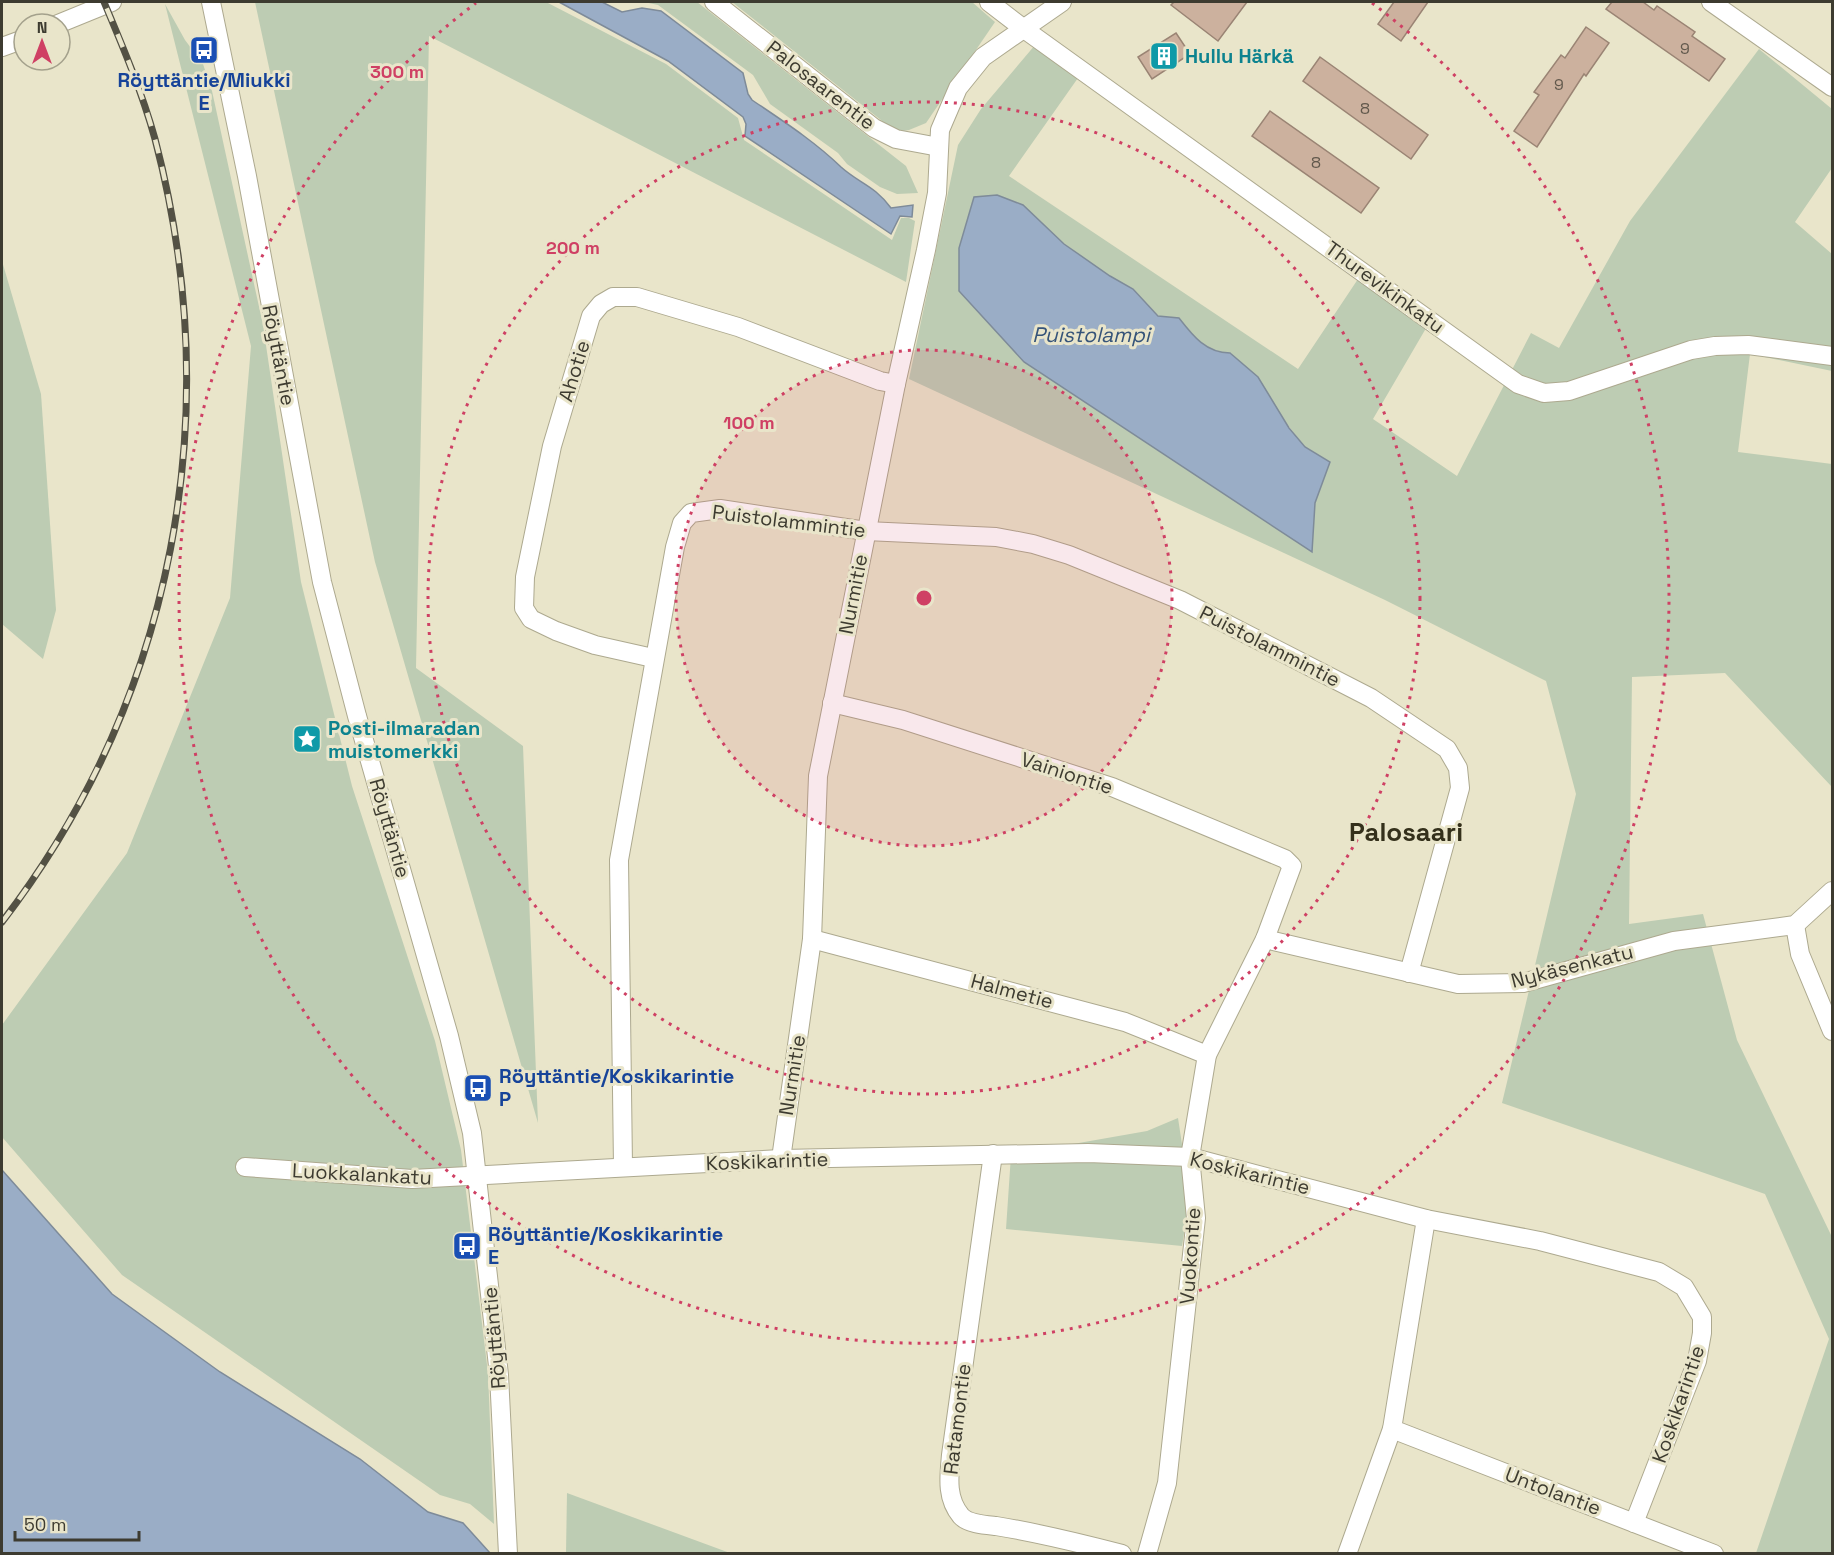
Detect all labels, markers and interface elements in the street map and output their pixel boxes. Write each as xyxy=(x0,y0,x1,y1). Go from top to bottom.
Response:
north arrow xyxy=(12,12,72,72)
text: N xyxy=(37,17,47,38)
bus stop icon: Röyttäntie/Miukki E xyxy=(188,34,220,66)
street label: Palosaarentie xyxy=(761,34,881,136)
house number: 9 xyxy=(1680,38,1690,59)
building icon: Hullu Härkä xyxy=(1148,40,1180,72)
place label: Hullu Härkä xyxy=(1185,43,1294,69)
text: 300 m xyxy=(370,60,424,83)
place label: Röyttäntie/Miukki E xyxy=(117,67,291,116)
house number: 9 xyxy=(1554,74,1564,95)
house number: 8 xyxy=(1360,98,1370,119)
house number: 8 xyxy=(1311,152,1321,173)
street label: Thurevikinkatu xyxy=(1320,235,1450,339)
text: 200 m xyxy=(546,236,600,259)
street label: Röyttäntie xyxy=(256,302,302,408)
water label: Puistolampi xyxy=(1032,321,1153,348)
street label: Ahotie xyxy=(552,337,596,405)
text: 100 m xyxy=(723,411,775,434)
street label: Puistolammintie xyxy=(711,499,867,543)
street label: Nurmitie xyxy=(833,552,873,636)
centre of rings xyxy=(914,588,934,608)
street label: Puistolammintie xyxy=(1195,599,1345,693)
place label: Posti-ilmaradan muistomerkki xyxy=(328,715,480,764)
place icon: Posti-ilmaradan muistomerkki xyxy=(291,723,323,755)
street label: Vainiontie xyxy=(1018,746,1116,800)
street label: Röyttäntie xyxy=(363,775,417,881)
district label: Palosaari xyxy=(1349,815,1463,849)
street label: Nykäsenkatu xyxy=(1508,938,1636,994)
street label: Halmetie xyxy=(968,968,1056,1014)
street label: Nurmitie xyxy=(773,1033,811,1117)
place label: Röyttäntie/Koskikarintie P xyxy=(499,1063,734,1112)
bus stop icon: Röyttäntie/Koskikarintie P xyxy=(462,1072,494,1104)
street label: Koskikarintie xyxy=(705,1146,829,1176)
street label: Koskikarintie xyxy=(1187,1146,1313,1200)
street label: Luokkalankatu xyxy=(292,1157,432,1191)
street label: Vuokontie xyxy=(1174,1207,1206,1305)
place label: Röyttäntie/Koskikarintie E xyxy=(488,1221,723,1270)
bus stop icon: Röyttäntie/Koskikarintie E xyxy=(451,1230,483,1262)
street label: Röyttäntie xyxy=(477,1286,511,1390)
street label: Koskikarintie xyxy=(1646,1342,1710,1466)
street label: Ratamontie xyxy=(937,1362,977,1476)
street label: Untolantie xyxy=(1501,1461,1605,1521)
scale bar xyxy=(15,1504,140,1542)
text: 50 m xyxy=(24,1513,66,1536)

